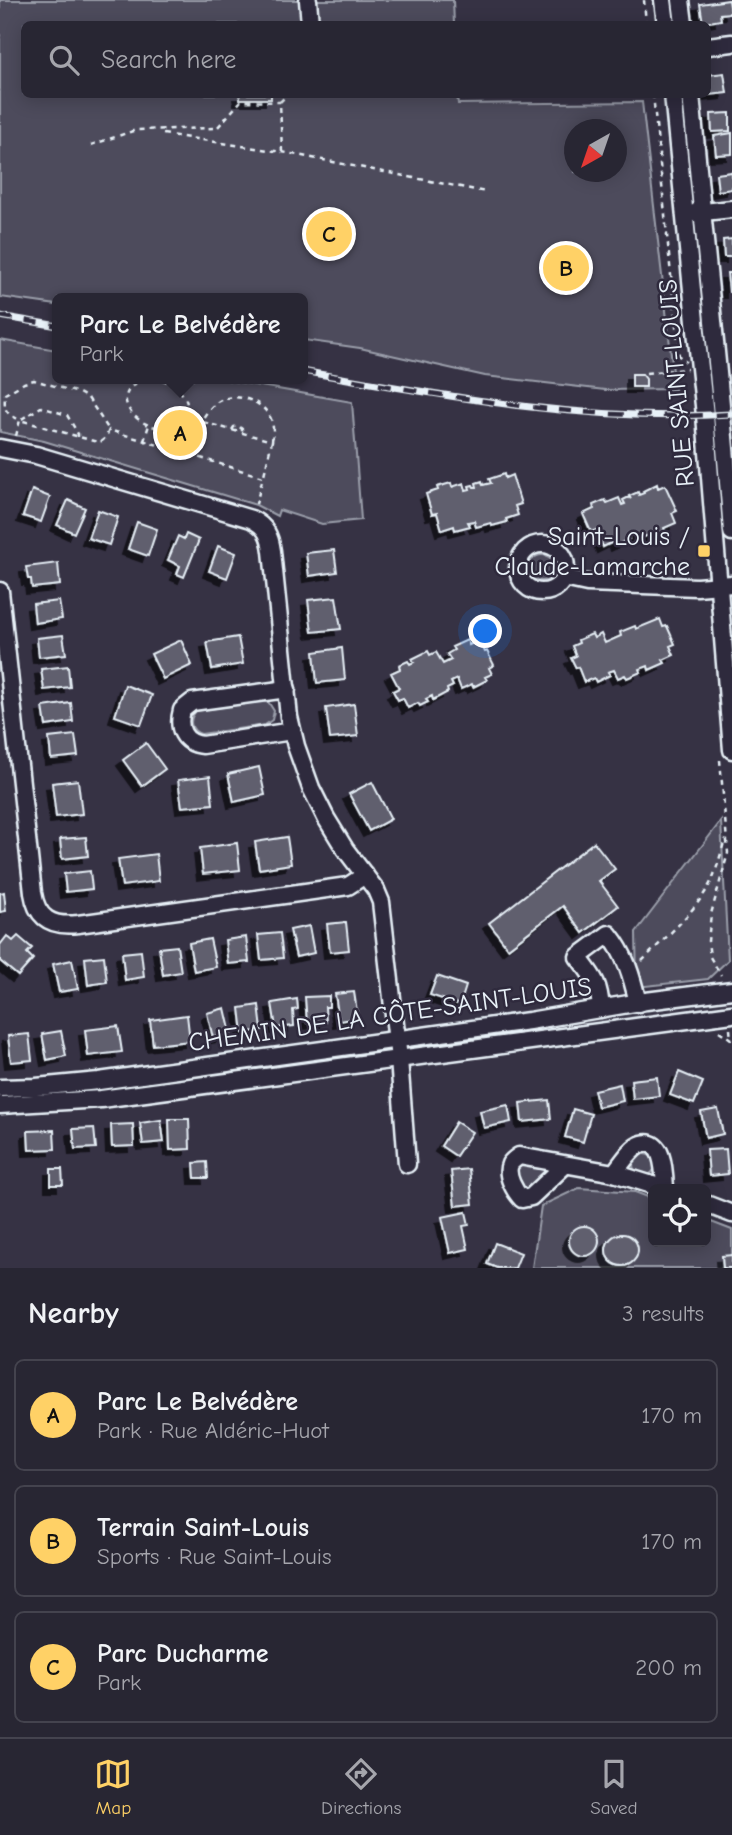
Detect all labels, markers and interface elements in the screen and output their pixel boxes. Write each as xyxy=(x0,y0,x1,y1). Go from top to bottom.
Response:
search box xyxy=(21,21,711,98)
icon: search xyxy=(45,41,83,79)
text: Search here xyxy=(101,45,236,75)
north arrow xyxy=(564,119,627,182)
pin: C xyxy=(306,208,352,260)
pin: B xyxy=(543,242,589,294)
street label: RUE SAINT-LOUIS xyxy=(653,278,701,488)
popup xyxy=(52,293,308,384)
text: Parc Le Belvédère xyxy=(79,310,281,340)
text: Park xyxy=(79,340,124,367)
pin: A xyxy=(157,407,203,459)
place label: Saint-Louis / Claude-Lamarche xyxy=(494,522,690,582)
marker: Saint-Louis / Claude-Lamarche xyxy=(696,543,712,559)
your location xyxy=(468,614,502,648)
street label: CHEMIN DE LA CÔTE-SAINT-LOUIS xyxy=(186,971,594,1058)
map controls xyxy=(648,1184,711,1247)
button: locate xyxy=(648,1184,711,1247)
text: Nearby xyxy=(28,1296,119,1331)
text: 3 results xyxy=(622,1300,704,1327)
text: Parc Le Belvédère xyxy=(97,1387,298,1417)
text: A xyxy=(47,1402,59,1429)
text: 170 m xyxy=(641,1402,702,1429)
text: Park · Rue Aldéric-Huot xyxy=(97,1417,329,1444)
text: Terrain Saint-Louis xyxy=(97,1513,309,1543)
text: B xyxy=(46,1528,60,1555)
text: 170 m xyxy=(641,1528,702,1555)
text: Sports · Rue Saint-Louis xyxy=(97,1543,332,1570)
text: Parc Ducharme xyxy=(97,1639,269,1669)
text: C xyxy=(46,1654,60,1681)
text: 200 m xyxy=(635,1654,702,1681)
text: Park xyxy=(97,1669,141,1696)
tab: Map xyxy=(94,1755,132,1819)
tab: Directions xyxy=(321,1755,401,1819)
tab: Saved xyxy=(590,1755,638,1819)

